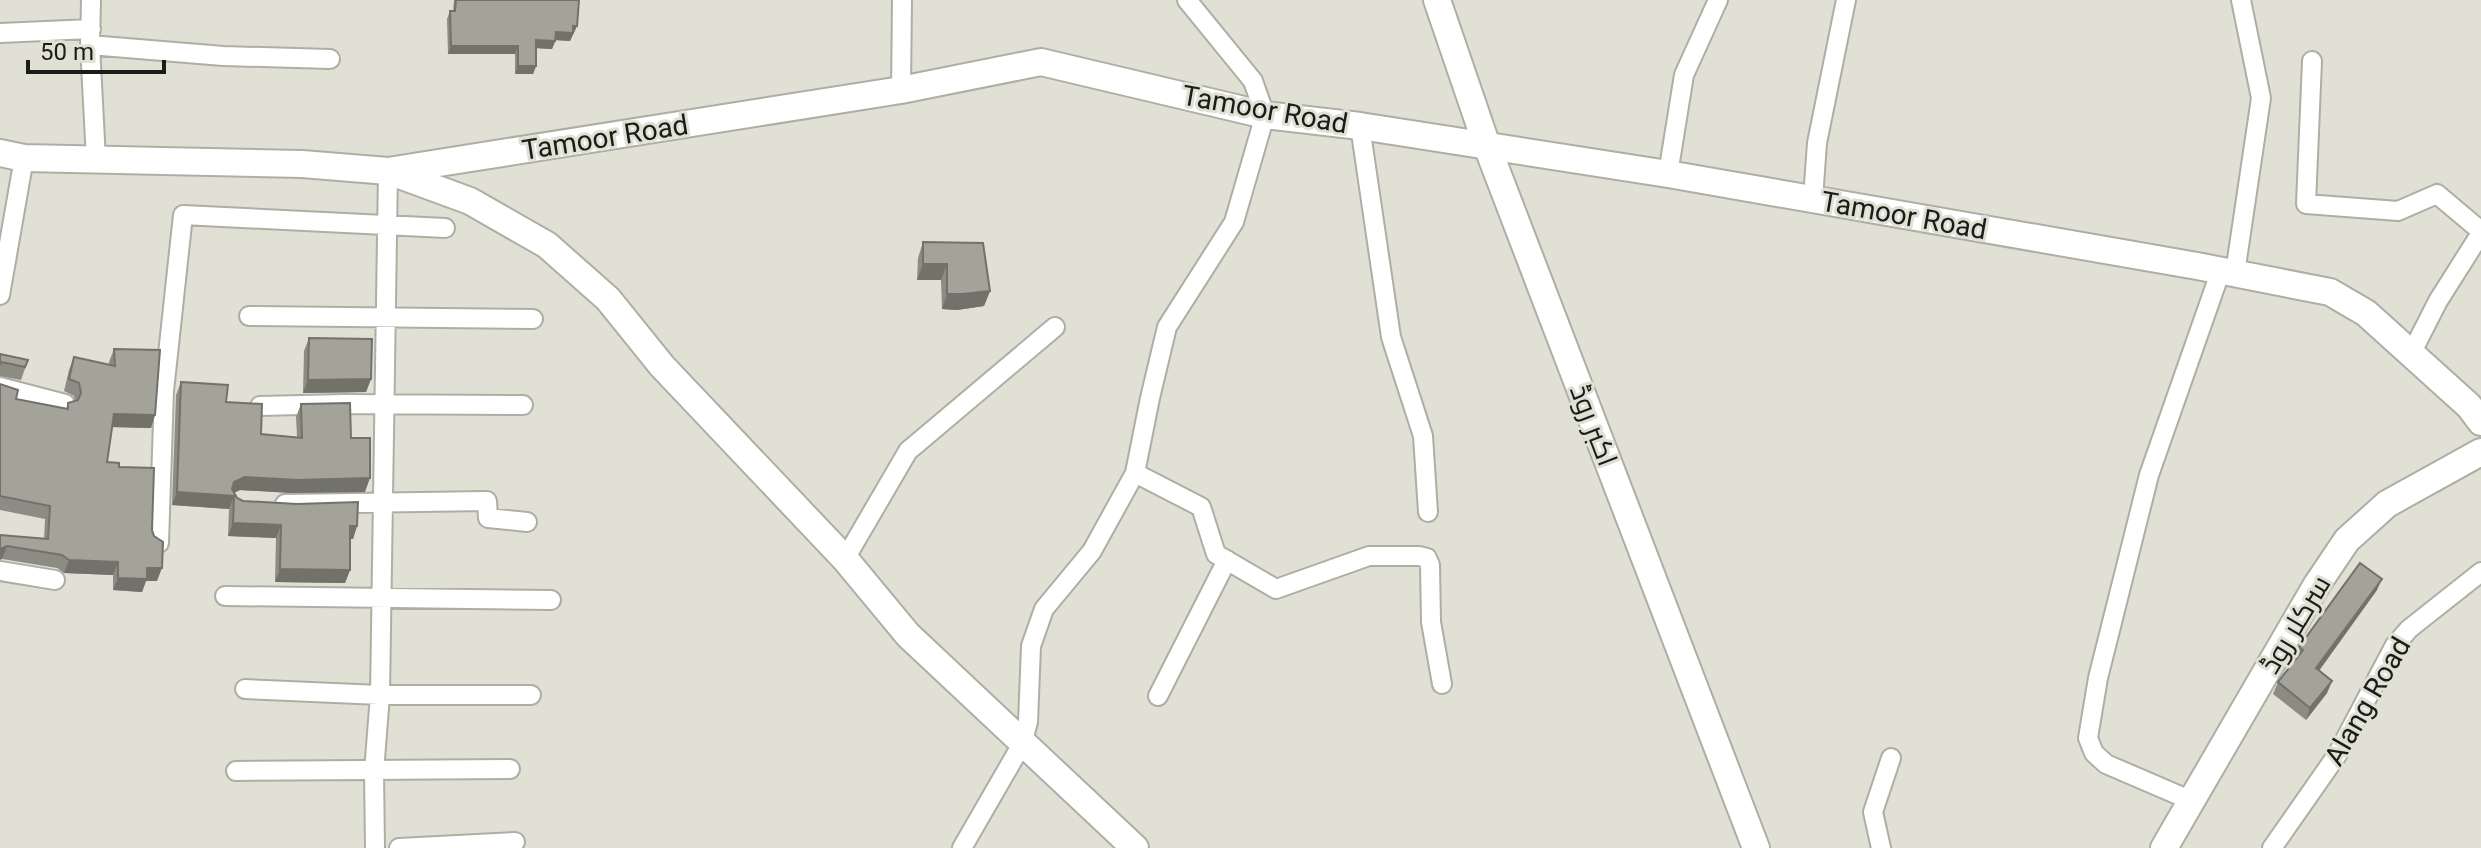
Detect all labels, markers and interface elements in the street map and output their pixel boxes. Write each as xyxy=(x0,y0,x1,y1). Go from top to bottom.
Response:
scale bar xyxy=(28,24,164,74)
text: 50 m xyxy=(40,38,94,66)
street label: Tamoor Road xyxy=(1180,79,1350,140)
street label: Tamoor Road xyxy=(520,108,690,167)
street label: Tamoor Road xyxy=(1819,185,1989,246)
street label: اکبر روڈ xyxy=(1563,380,1624,471)
street label: سرکلر روڈ xyxy=(2253,569,2338,679)
street label: Alang Road xyxy=(2317,631,2417,771)

